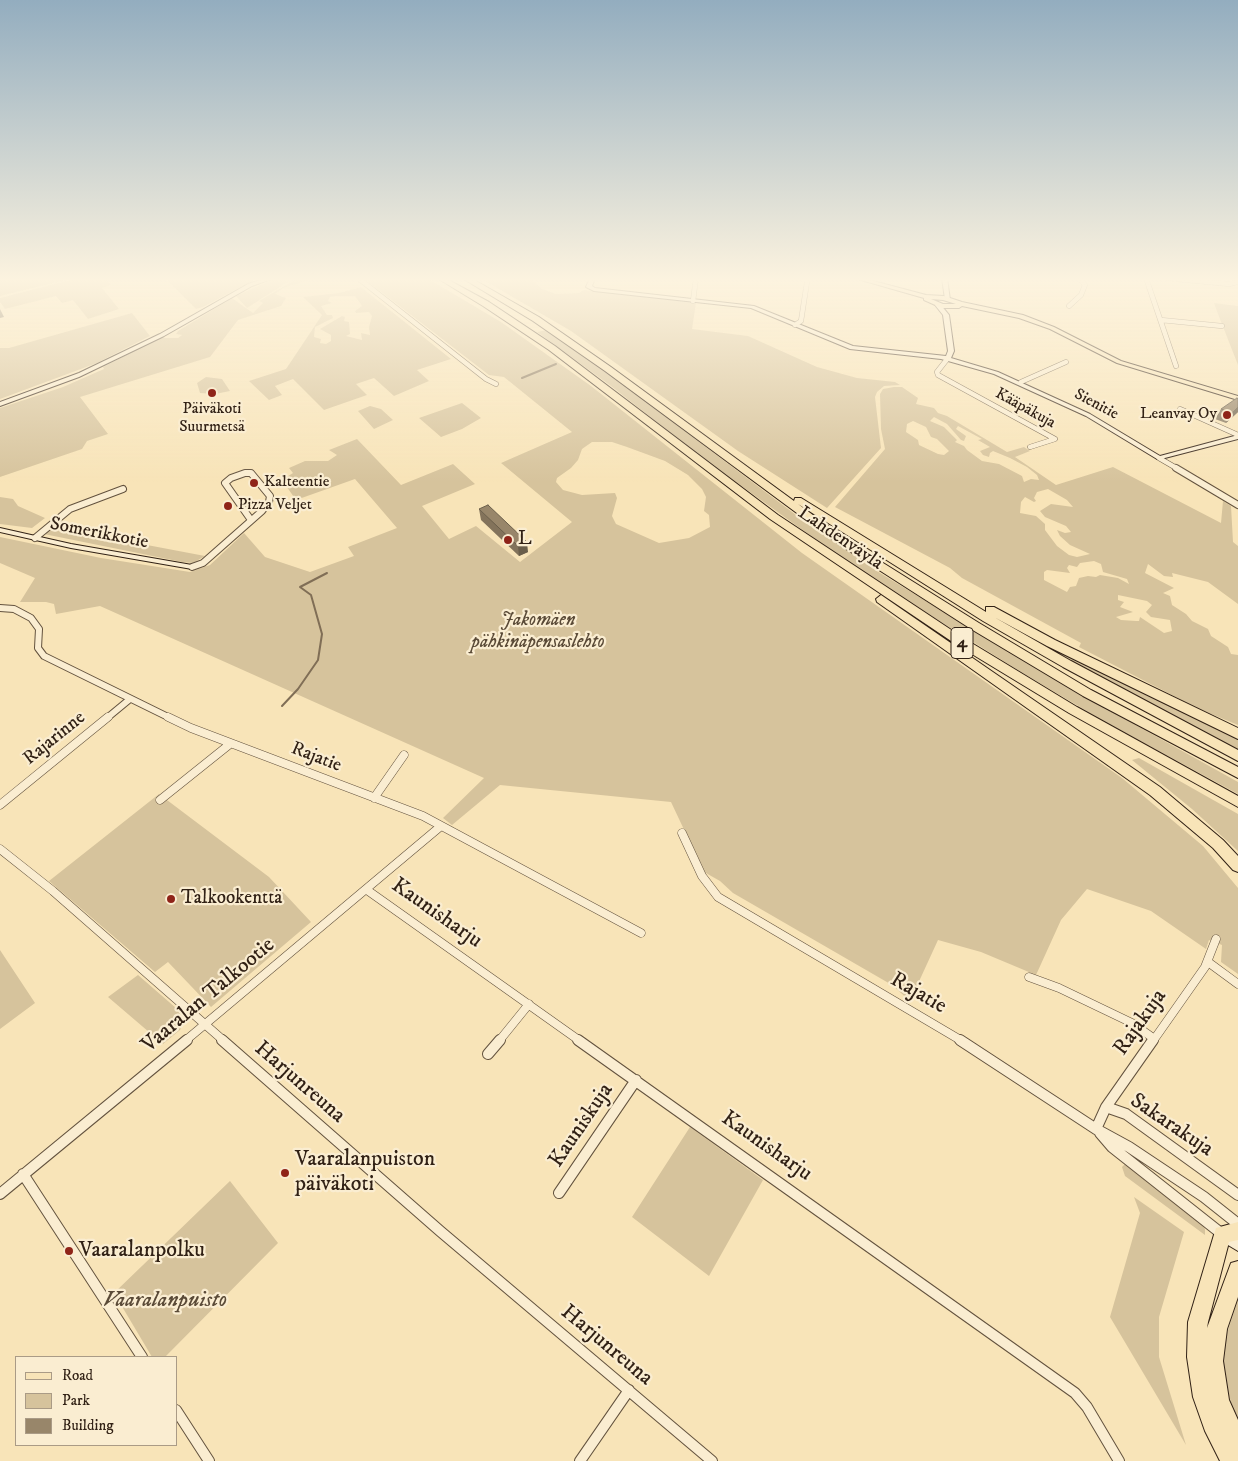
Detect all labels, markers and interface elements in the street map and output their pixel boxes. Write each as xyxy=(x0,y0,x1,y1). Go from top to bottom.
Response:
street label: Kääpäkuja xyxy=(992,385,1058,433)
street label: Sienitie xyxy=(1071,385,1121,425)
marker: Päiväkoti Suurmetsä xyxy=(206,387,218,399)
place label: Päiväkoti Suurmetsä xyxy=(179,400,245,438)
place label: Leanvay Oy xyxy=(1140,405,1217,425)
marker: Leanvay Oy xyxy=(1221,409,1233,421)
place label: Kalteentie xyxy=(264,473,329,493)
marker: Kalteentie xyxy=(248,477,260,489)
place label: Pizza Veljet xyxy=(238,496,312,516)
marker: Pizza Veljet xyxy=(222,500,234,512)
street label: Lahdenväylä xyxy=(793,502,887,576)
street label: Somerikkotie xyxy=(48,513,150,555)
place label: L xyxy=(518,529,532,551)
marker: L xyxy=(502,534,514,546)
park label: Jakomäen pähkinäpensaslehto xyxy=(471,610,605,654)
road number: 4 xyxy=(951,628,973,658)
street label: Rajarinne xyxy=(19,707,91,771)
street label: Rajatie xyxy=(288,738,344,778)
street label: Kaunisharju xyxy=(385,873,487,955)
place label: Talkookenttä xyxy=(181,888,282,910)
marker: Talkookenttä xyxy=(165,893,177,905)
street label: Vaaralan Talkootie xyxy=(137,933,281,1059)
street label: Rajatie xyxy=(885,967,951,1021)
street label: Rajakuja xyxy=(1109,985,1173,1061)
street label: Harjunreuna xyxy=(248,1036,350,1130)
street label: Kauniskuja xyxy=(544,1079,620,1173)
street label: Sakarakuja xyxy=(1124,1089,1218,1163)
street label: Kaunisharju xyxy=(715,1106,817,1188)
place label: Vaaralanpuiston päiväkoti xyxy=(295,1147,435,1198)
marker: Vaaralanpuiston päiväkoti xyxy=(279,1167,291,1179)
place label: Vaaralanpolku xyxy=(79,1238,205,1264)
marker: Vaaralanpolku xyxy=(63,1245,75,1257)
park label: Vaaralanpuisto xyxy=(103,1288,227,1314)
street label: Harjunreuna xyxy=(555,1300,657,1392)
legend xyxy=(15,1356,178,1446)
text: Road xyxy=(62,1366,93,1385)
text: Park xyxy=(62,1391,90,1410)
text: Building xyxy=(62,1416,114,1435)

